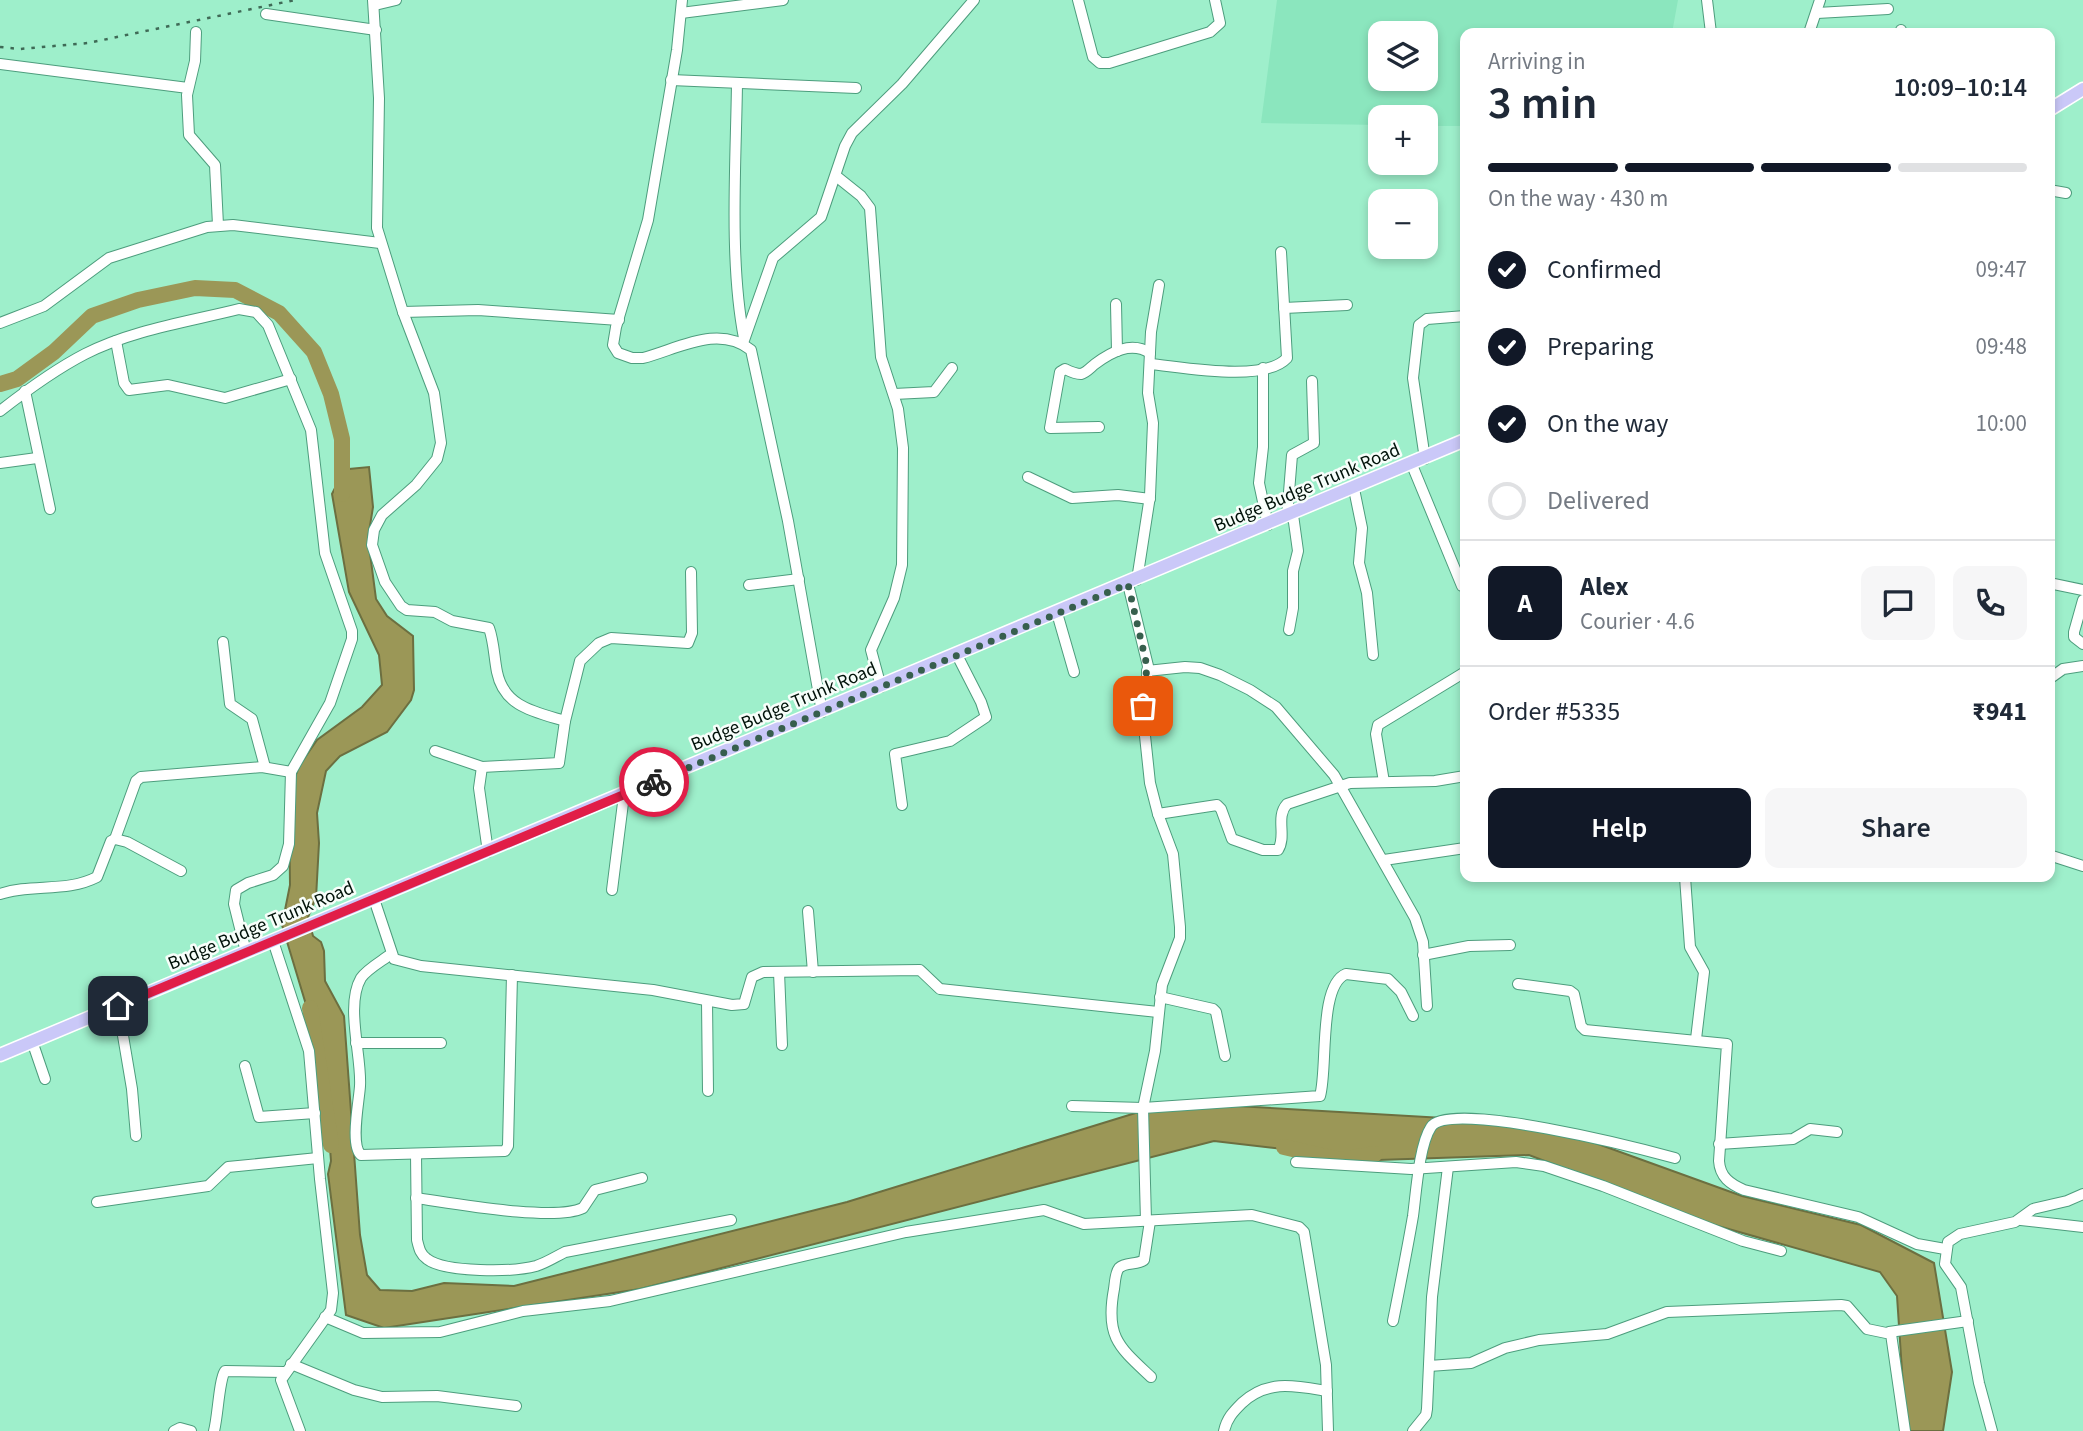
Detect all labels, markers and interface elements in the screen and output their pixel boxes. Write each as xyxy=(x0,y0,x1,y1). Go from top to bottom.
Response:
map controls xyxy=(1368,21,1438,259)
button: layers xyxy=(1368,21,1438,91)
text: Arriving in xyxy=(1488,45,1586,78)
text: 10:09–10:14 xyxy=(1894,69,2027,106)
text: 3 min xyxy=(1488,71,1597,136)
button: + xyxy=(1368,105,1438,175)
text: On the way · 430 m xyxy=(1488,182,1668,215)
button: − xyxy=(1368,189,1438,259)
icon: check xyxy=(1488,251,1526,289)
text: Confirmed xyxy=(1547,251,1662,288)
text: 09:47 xyxy=(1976,253,2027,286)
icon: check xyxy=(1488,328,1526,366)
text: Preparing xyxy=(1547,328,1653,365)
text: 09:48 xyxy=(1976,330,2027,363)
icon: check xyxy=(1488,405,1526,443)
text: On the way xyxy=(1547,405,1668,442)
text: 10:00 xyxy=(1976,407,2027,440)
street label: Budge Budge Trunk Road xyxy=(1210,437,1404,539)
text: Delivered xyxy=(1547,482,1650,519)
button: chat xyxy=(1861,566,1935,640)
button: phone xyxy=(1953,566,2027,640)
text: Alex xyxy=(1580,568,1629,605)
text: A xyxy=(1518,585,1532,622)
text: Courier · 4.6 xyxy=(1580,605,1695,638)
street label: Budge Budge Trunk Road xyxy=(687,656,881,758)
pin xyxy=(1113,676,1173,736)
icon: bag xyxy=(1124,687,1162,725)
text: Order #5335 xyxy=(1488,693,1620,730)
text: ₹941 xyxy=(1972,693,2027,730)
courier xyxy=(619,747,689,817)
icon: bike xyxy=(635,763,673,801)
button: Help xyxy=(1488,788,1751,868)
button: Share xyxy=(1765,788,2027,868)
street label: Budge Budge Trunk Road xyxy=(164,875,358,977)
pin xyxy=(88,976,148,1036)
icon: home xyxy=(99,987,137,1025)

